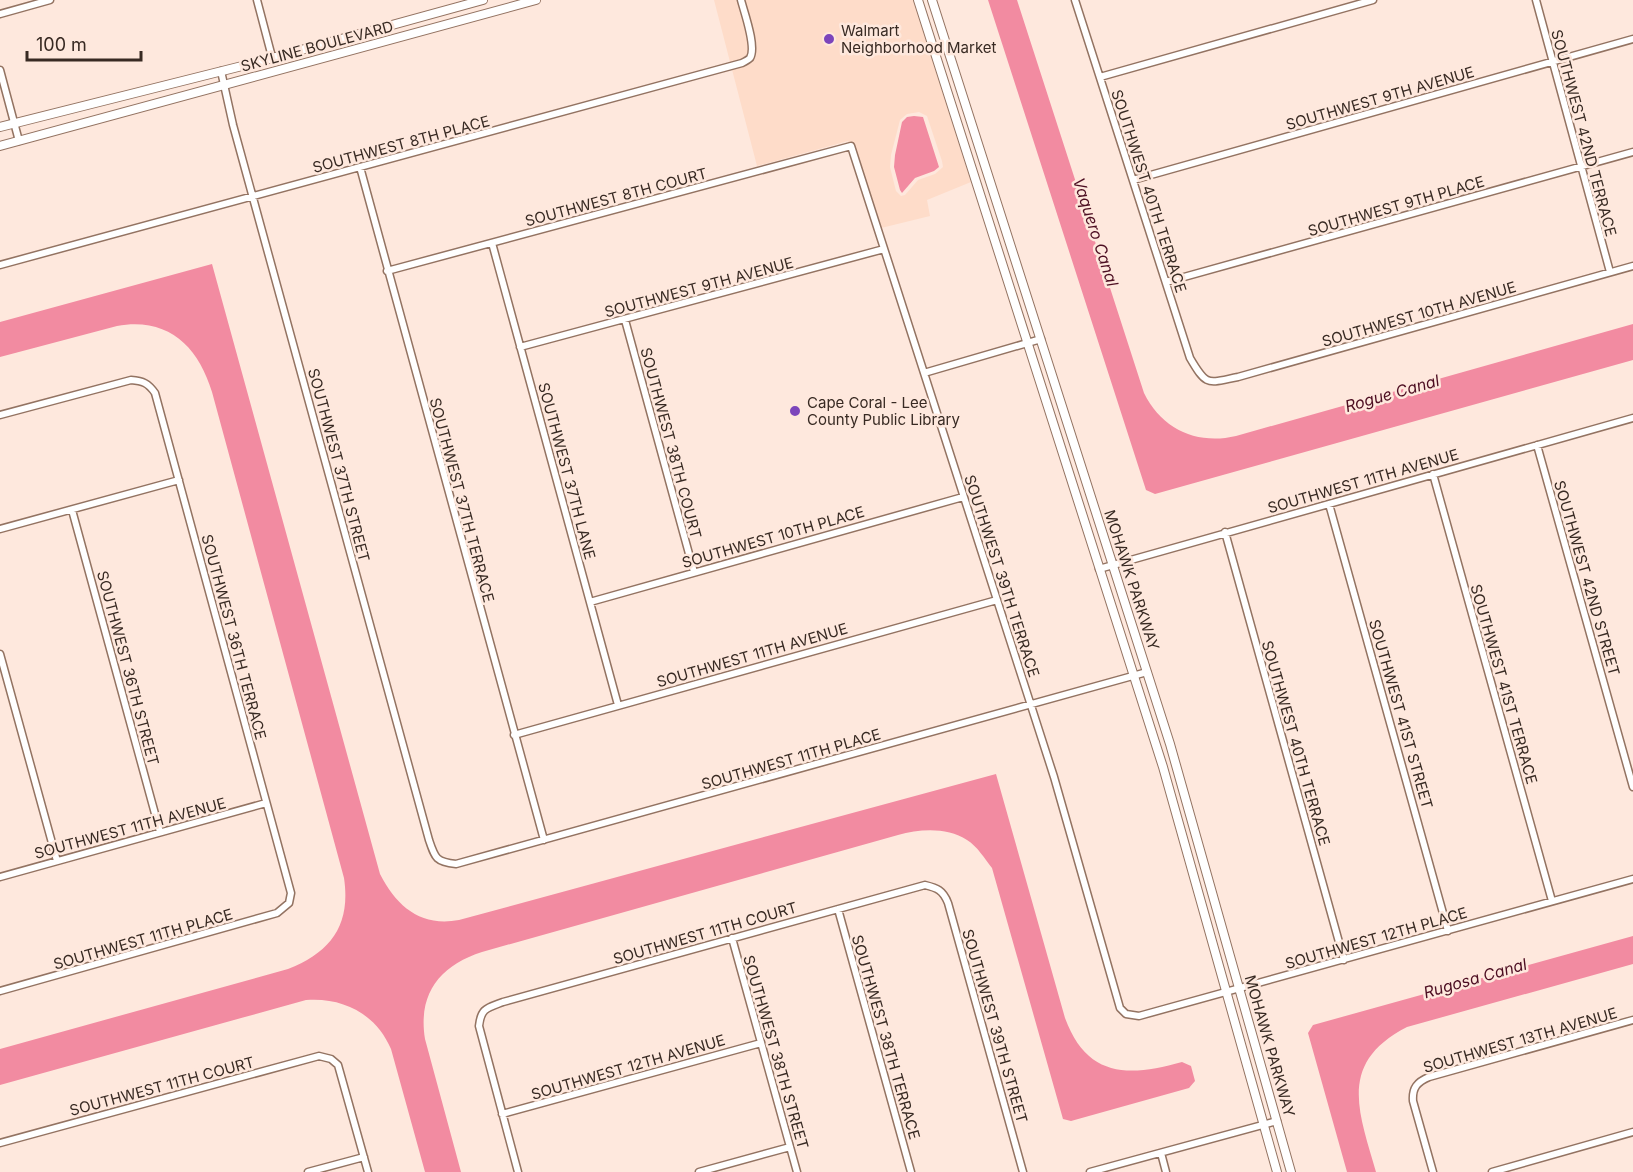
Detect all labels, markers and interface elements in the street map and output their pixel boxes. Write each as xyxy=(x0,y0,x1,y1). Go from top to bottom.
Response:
street label: SKYLINE BOULEVARD xyxy=(239,17,395,75)
place label: Walmart Neighborhood Market xyxy=(841,21,997,57)
scale bar xyxy=(27,24,141,62)
street label: SOUTHWEST 42ND TERRACE xyxy=(1547,27,1621,239)
marker: Walmart Neighborhood Market xyxy=(822,32,836,46)
text: 100 m xyxy=(36,34,87,55)
street label: SOUTHWEST 9TH AVENUE xyxy=(1284,62,1476,134)
street label: SOUTHWEST 40TH TERRACE xyxy=(1107,87,1191,295)
street label: SOUTHWEST 8TH PLACE xyxy=(310,111,492,177)
street label: SOUTHWEST 8TH COURT xyxy=(523,164,709,230)
street label: SOUTHWEST 9TH PLACE xyxy=(1306,172,1486,240)
water label: Vaquero Canal xyxy=(1069,175,1123,289)
street label: SOUTHWEST 9TH AVENUE xyxy=(602,253,796,321)
street label: SOUTHWEST 10TH AVENUE xyxy=(1320,277,1518,351)
street label: SOUTHWEST 38TH COURT xyxy=(636,345,706,541)
street label: SOUTHWEST 37TH STREET xyxy=(304,366,374,564)
water label: Rogue Canal xyxy=(1342,370,1442,416)
street label: SOUTHWEST 37TH LANE xyxy=(534,380,600,562)
place label: Cape Coral - Lee County Public Library xyxy=(807,393,960,429)
street label: SOUTHWEST 37TH TERRACE xyxy=(426,396,498,604)
marker: Cape Coral - Lee County Public Library xyxy=(788,404,802,418)
street label: SOUTHWEST 11TH AVENUE xyxy=(1265,445,1461,517)
street label: SOUTHWEST 39TH TERRACE xyxy=(960,472,1044,680)
street label: SOUTHWEST 42ND STREET xyxy=(1550,478,1624,678)
street label: SOUTHWEST 10TH PLACE xyxy=(680,502,866,572)
street label: MOHAWK PARKWAY xyxy=(1100,507,1164,653)
street label: SOUTHWEST 36TH TERRACE xyxy=(197,532,271,742)
street label: SOUTHWEST 36TH STREET xyxy=(93,569,163,767)
street label: SOUTHWEST 41ST TERRACE xyxy=(1466,582,1542,786)
street label: SOUTHWEST 41ST STREET xyxy=(1365,617,1437,811)
street label: SOUTHWEST 11TH AVENUE xyxy=(654,619,850,691)
street label: SOUTHWEST 40TH TERRACE xyxy=(1258,638,1334,848)
street label: SOUTHWEST 11TH PLACE xyxy=(699,724,883,794)
street label: SOUTHWEST 11TH AVENUE xyxy=(32,793,228,863)
street label: SOUTHWEST 11TH COURT xyxy=(611,898,799,968)
street label: SOUTHWEST 12TH PLACE xyxy=(1283,903,1469,973)
street label: SOUTHWEST 11TH PLACE xyxy=(51,904,235,974)
street label: SOUTHWEST 39TH STREET xyxy=(958,927,1032,1125)
street label: SOUTHWEST 38TH TERRACE xyxy=(848,933,924,1141)
street label: SOUTHWEST 38TH STREET xyxy=(739,953,813,1151)
water label: Rugosa Canal xyxy=(1421,954,1529,1002)
street label: MOHAWK PARKWAY xyxy=(1241,973,1299,1119)
street label: SOUTHWEST 13TH AVENUE xyxy=(1421,1003,1619,1077)
street label: SOUTHWEST 12TH AVENUE xyxy=(529,1030,727,1104)
street label: SOUTHWEST 11TH COURT xyxy=(67,1052,257,1120)

